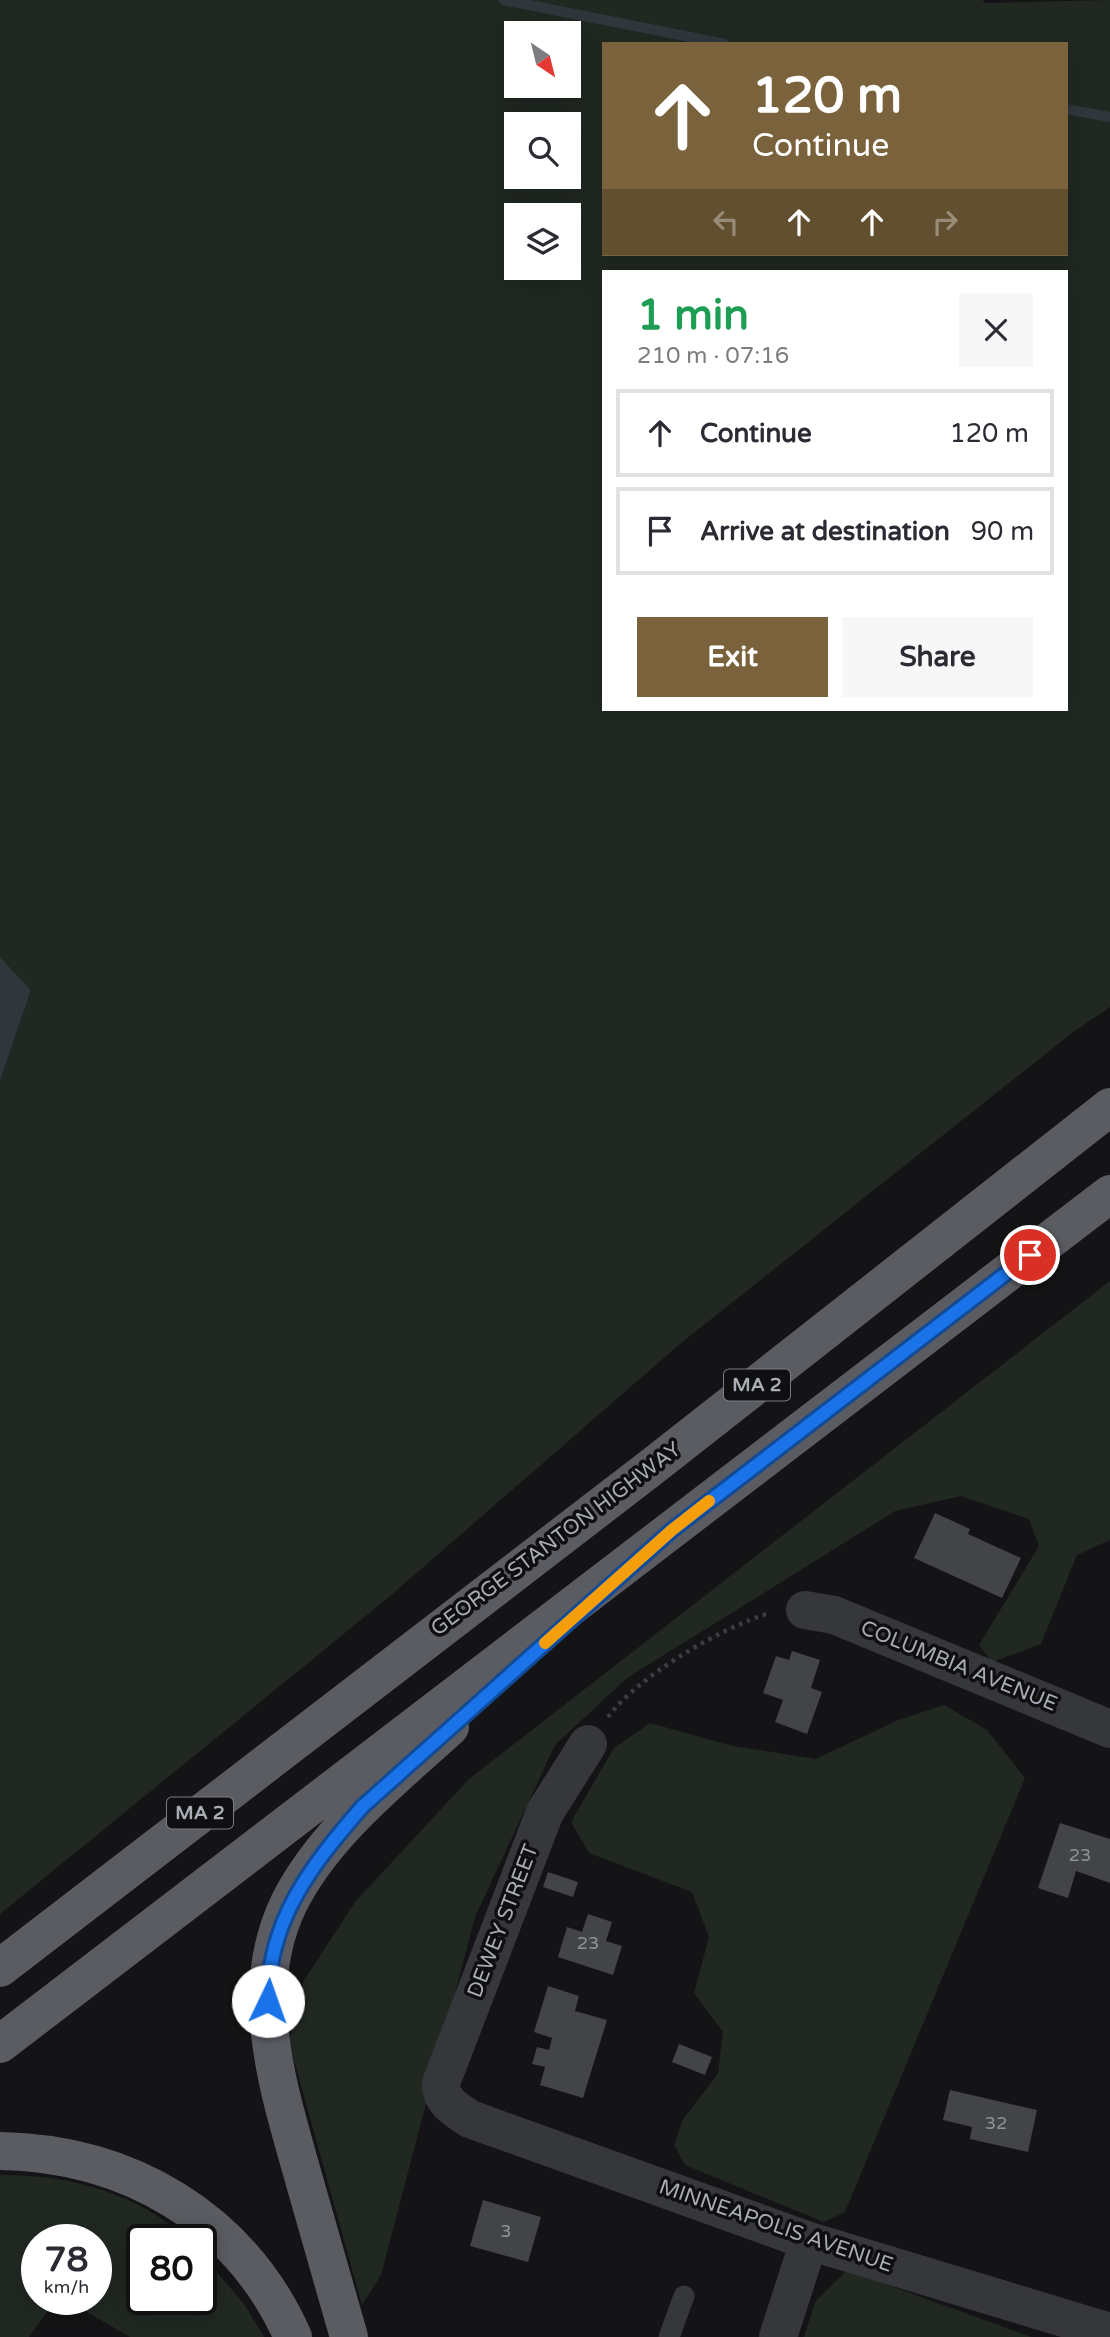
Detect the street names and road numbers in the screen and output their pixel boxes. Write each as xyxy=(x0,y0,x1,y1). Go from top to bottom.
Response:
road number: MA 2 xyxy=(724,1370,790,1400)
street label: GEORGE STANTON HIGHWAY xyxy=(426,1437,686,1641)
street label: COLUMBIA AVENUE xyxy=(857,1615,1061,1717)
road number: MA 2 xyxy=(167,1798,233,1828)
street label: DEWEY STREET xyxy=(462,1841,544,2001)
street label: MINNEAPOLIS AVENUE xyxy=(656,2174,896,2278)

